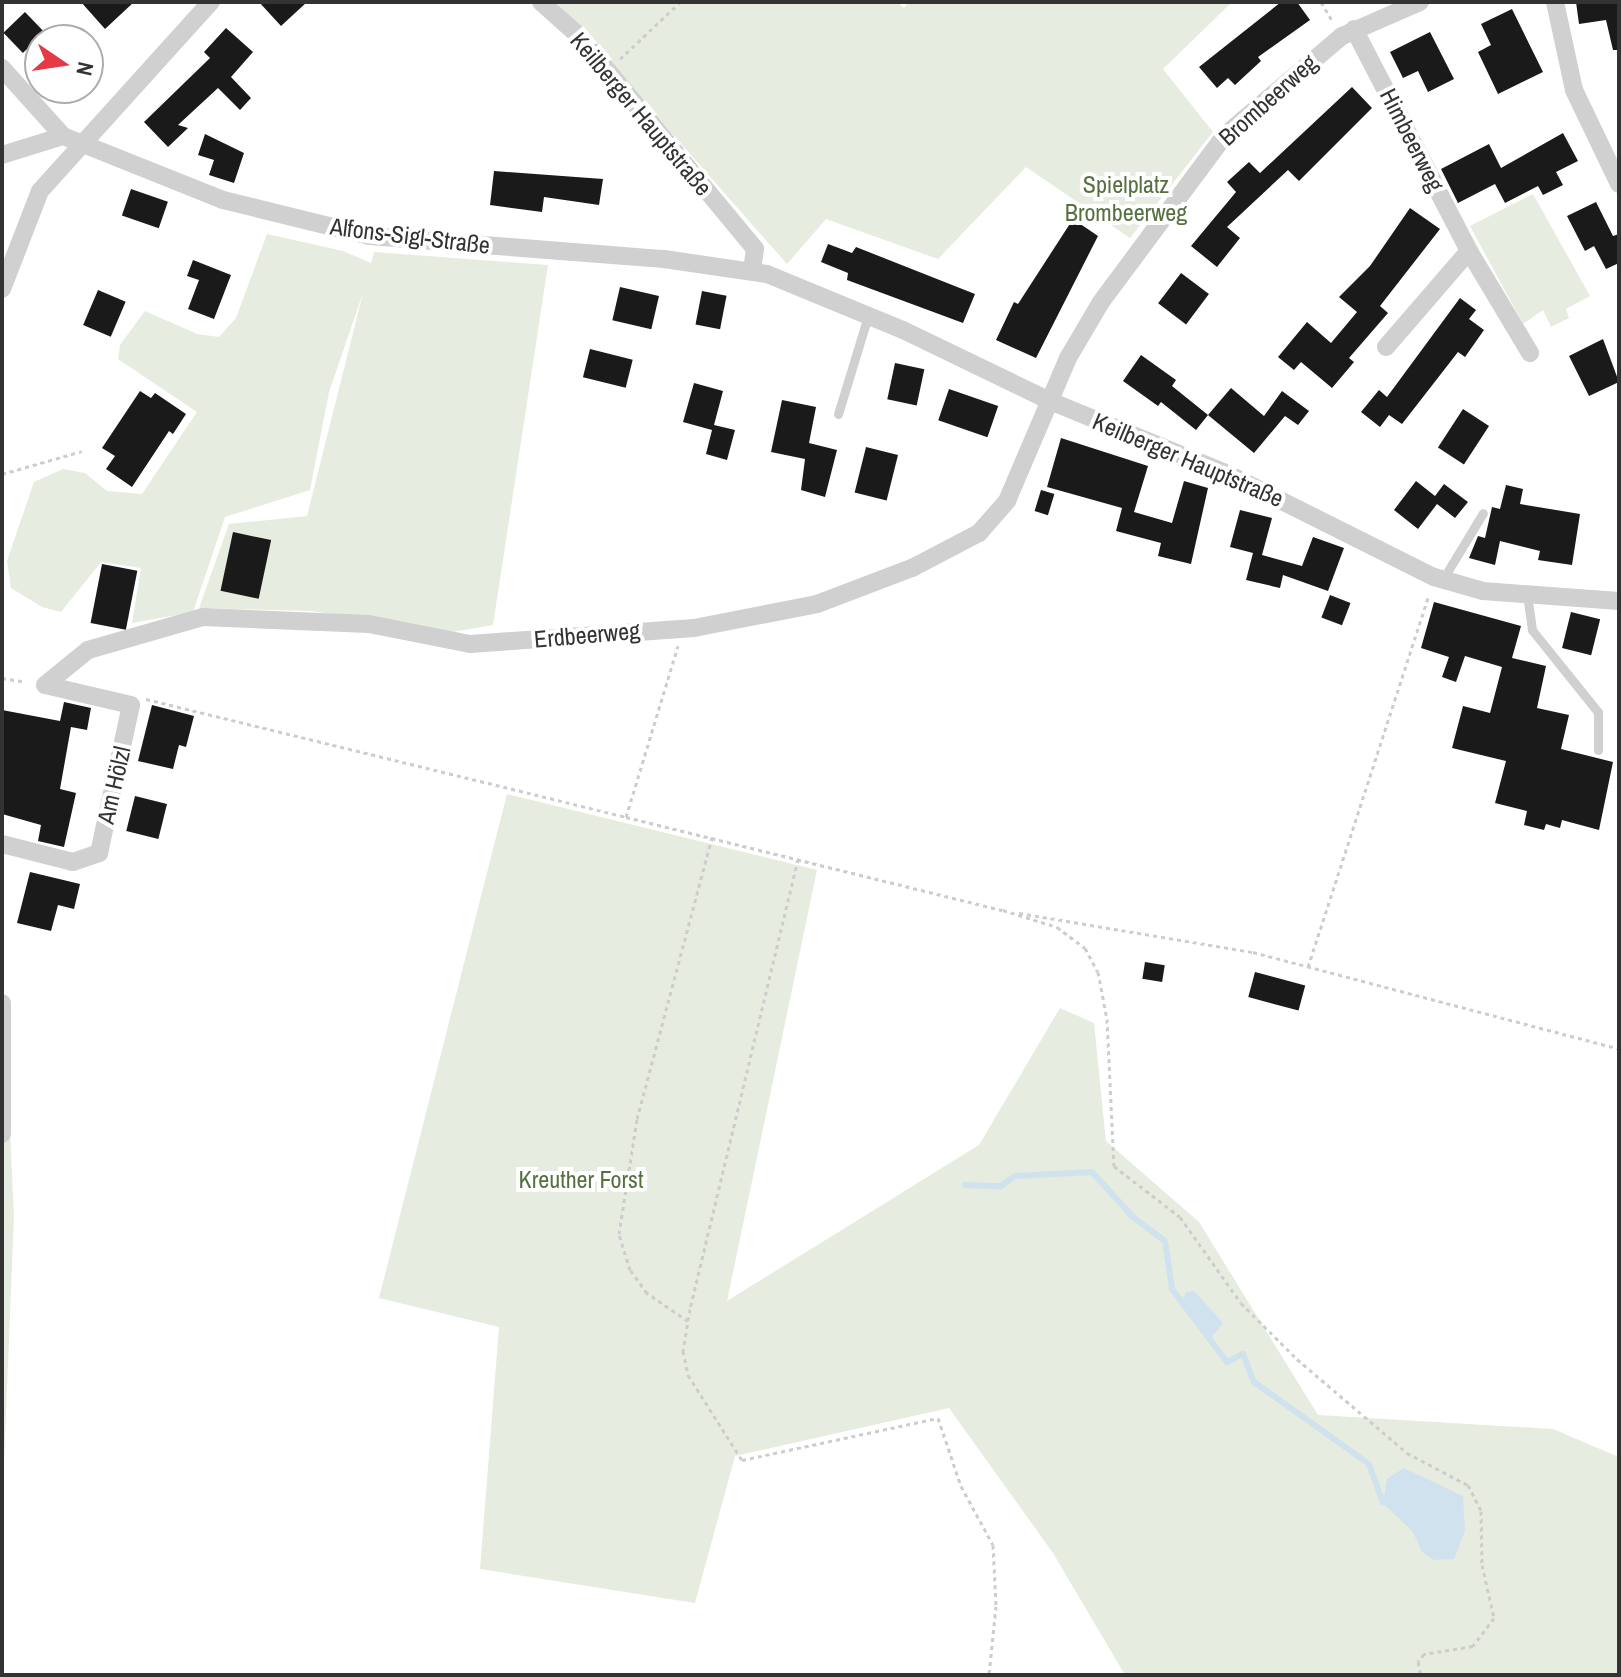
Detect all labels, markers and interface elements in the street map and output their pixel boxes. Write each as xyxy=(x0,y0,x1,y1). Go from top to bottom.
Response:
north arrow xyxy=(24,24,104,104)
street label: Keilberger Hauptstraße xyxy=(564,26,718,202)
street label: Brombeerweg xyxy=(1213,48,1323,152)
text: N xyxy=(69,59,102,79)
street label: Himbeerweg xyxy=(1374,84,1450,196)
park label: Spielplatz Brombeerweg xyxy=(1065,171,1187,227)
street label: Alfons-Sigl-Straße xyxy=(328,212,492,260)
street label: Keilberger Hauptstraße xyxy=(1088,407,1288,513)
street label: Erdbeerweg xyxy=(533,616,641,654)
street label: Am Hölzl xyxy=(91,743,137,827)
park label: Kreuther Forst xyxy=(519,1166,643,1194)

